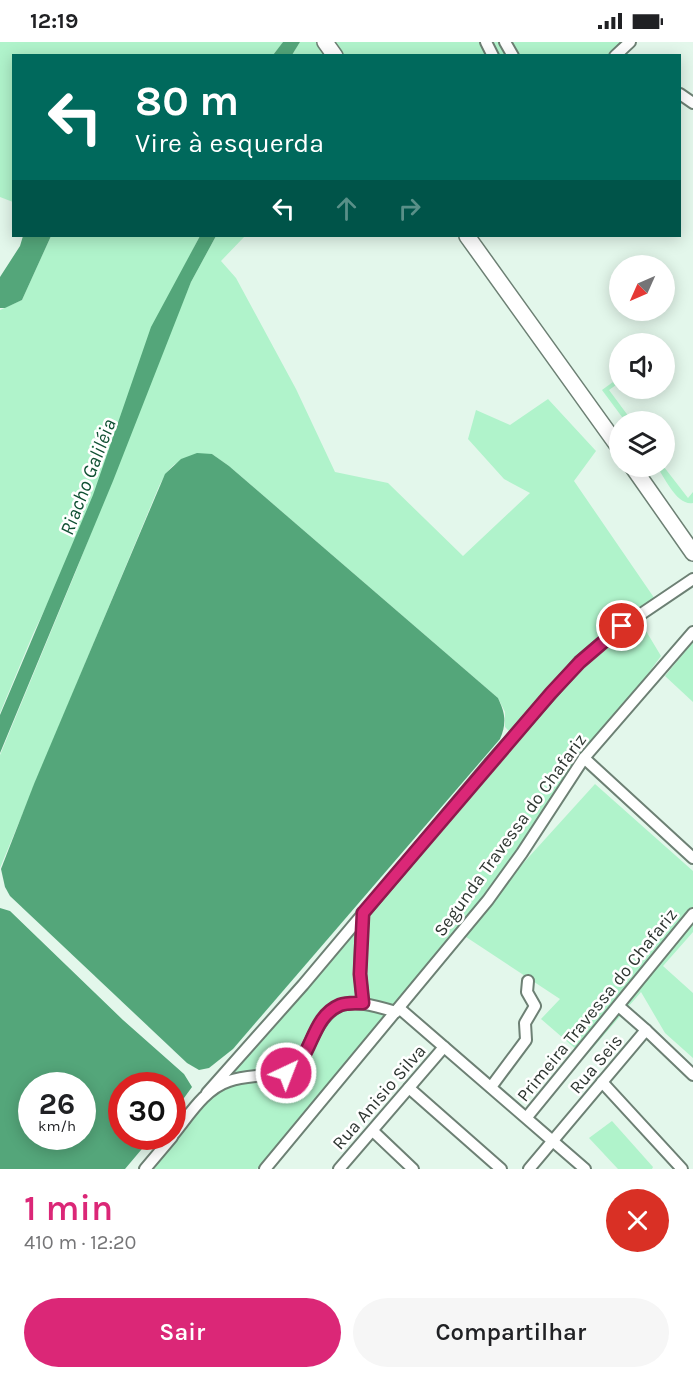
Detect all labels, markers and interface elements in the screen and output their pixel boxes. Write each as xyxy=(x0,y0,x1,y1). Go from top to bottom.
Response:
text: 12:19 xyxy=(30,8,78,34)
text: 80 m xyxy=(135,76,239,126)
icon: left xyxy=(36,78,114,156)
text: Vire à esquerda xyxy=(135,127,324,159)
icon: left xyxy=(267,192,300,225)
icon: ahead xyxy=(330,192,363,225)
icon: right xyxy=(393,192,426,225)
north arrow xyxy=(609,255,675,321)
map controls xyxy=(609,255,675,477)
button: sound xyxy=(609,333,675,399)
button: layers xyxy=(609,411,675,477)
water label: Riacho Galiléia xyxy=(55,416,121,538)
pin xyxy=(596,600,647,651)
icon: arrive xyxy=(605,609,638,642)
street label: Segunda Travessa do Chafariz xyxy=(429,729,591,941)
street label: Primeira Travessa do Chafariz xyxy=(512,904,682,1106)
street label: Rua Seis xyxy=(565,1030,627,1098)
street label: Rua Anisio Silva xyxy=(327,1040,431,1154)
position arrow xyxy=(254,1041,318,1105)
speed limit sign: 30 xyxy=(108,1072,186,1150)
text: 26 xyxy=(39,1086,75,1122)
text: km/h xyxy=(38,1117,76,1135)
text: 1 min xyxy=(24,1187,113,1229)
button: close xyxy=(606,1189,669,1252)
text: 410 m · 12:20 xyxy=(24,1231,136,1254)
button: Sair xyxy=(24,1298,341,1367)
button: Compartilhar xyxy=(353,1298,669,1367)

